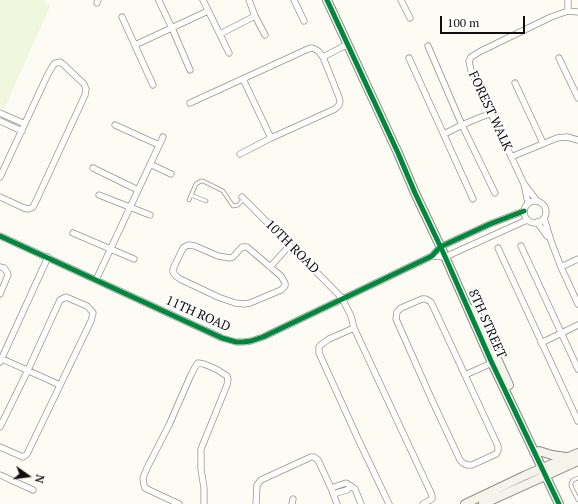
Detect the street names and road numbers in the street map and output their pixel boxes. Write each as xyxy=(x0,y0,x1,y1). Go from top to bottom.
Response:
street label: FOREST WALK xyxy=(465,69,515,153)
street label: 10TH ROAD xyxy=(262,217,322,277)
street label: 8TH STREET xyxy=(465,287,509,361)
street label: 11TH ROAD xyxy=(163,293,233,335)

